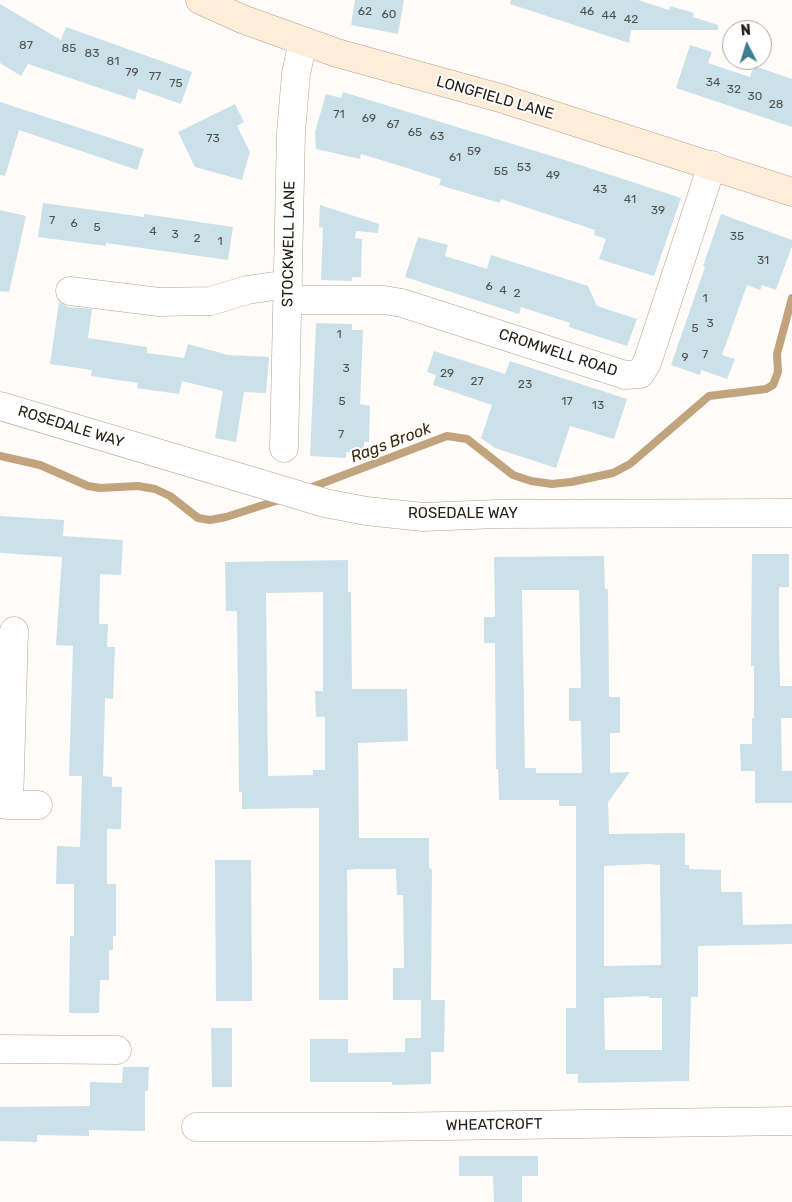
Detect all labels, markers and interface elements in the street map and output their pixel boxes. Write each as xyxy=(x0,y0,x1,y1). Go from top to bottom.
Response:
house number: 62 xyxy=(358,5,372,19)
house number: 46 xyxy=(580,5,594,19)
house number: 60 xyxy=(382,8,396,22)
house number: 44 xyxy=(602,9,616,23)
house number: 42 xyxy=(624,13,638,27)
north arrow xyxy=(722,20,772,70)
text: N xyxy=(740,22,751,39)
house number: 87 xyxy=(19,39,33,53)
house number: 85 xyxy=(62,42,76,56)
house number: 83 xyxy=(85,47,99,61)
house number: 81 xyxy=(107,55,119,69)
house number: 79 xyxy=(125,66,139,80)
house number: 77 xyxy=(149,70,161,84)
street label: LONGFIELD LANE xyxy=(434,73,556,123)
house number: 34 xyxy=(706,76,720,90)
house number: 75 xyxy=(169,77,183,91)
house number: 32 xyxy=(727,83,741,97)
house number: 30 xyxy=(748,90,762,104)
house number: 28 xyxy=(769,98,783,112)
house number: 71 xyxy=(333,108,345,122)
house number: 69 xyxy=(362,112,376,126)
house number: 67 xyxy=(386,118,400,132)
house number: 65 xyxy=(408,126,422,140)
house number: 63 xyxy=(430,130,444,144)
house number: 73 xyxy=(206,132,220,146)
house number: 59 xyxy=(467,145,481,159)
house number: 61 xyxy=(449,151,461,165)
house number: 53 xyxy=(517,161,531,175)
house number: 55 xyxy=(494,165,508,179)
house number: 49 xyxy=(546,169,560,183)
street label: STOCKWELL LANE xyxy=(279,181,299,307)
house number: 43 xyxy=(593,183,607,197)
house number: 41 xyxy=(624,193,636,207)
house number: 39 xyxy=(651,204,665,218)
house number: 7 xyxy=(49,214,55,228)
house number: 6 xyxy=(70,217,78,231)
house number: 5 xyxy=(93,221,101,235)
house number: 4 xyxy=(149,225,157,239)
house number: 3 xyxy=(171,228,179,242)
house number: 35 xyxy=(730,230,744,244)
house number: 2 xyxy=(193,232,201,246)
house number: 1 xyxy=(217,235,223,249)
house number: 31 xyxy=(757,254,769,268)
house number: 6 xyxy=(485,280,493,294)
house number: 4 xyxy=(499,284,507,298)
house number: 2 xyxy=(513,287,521,301)
house number: 1 xyxy=(702,292,708,306)
house number: 3 xyxy=(706,317,714,331)
house number: 5 xyxy=(691,322,699,336)
street label: CROMWELL ROAD xyxy=(496,325,620,381)
house number: 1 xyxy=(336,328,342,342)
house number: 7 xyxy=(702,348,708,362)
house number: 9 xyxy=(681,351,689,365)
house number: 3 xyxy=(342,362,350,376)
house number: 29 xyxy=(440,367,454,381)
house number: 27 xyxy=(470,375,484,389)
house number: 23 xyxy=(518,378,532,392)
house number: 5 xyxy=(338,395,346,409)
house number: 17 xyxy=(561,395,573,409)
house number: 13 xyxy=(592,399,604,413)
street label: ROSEDALE WAY xyxy=(16,402,126,452)
water label: Rags Brook xyxy=(348,419,434,467)
house number: 7 xyxy=(338,428,344,442)
street label: ROSEDALE WAY xyxy=(408,505,518,523)
street label: WHEATCROFT xyxy=(446,1115,542,1135)

